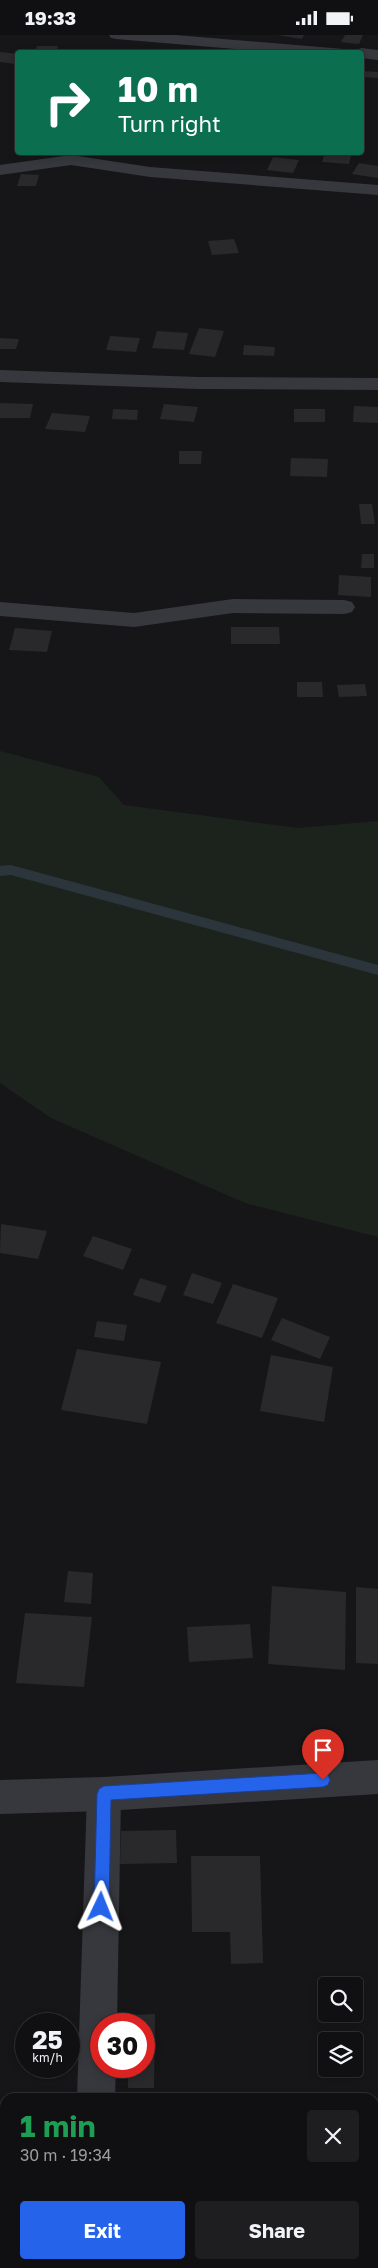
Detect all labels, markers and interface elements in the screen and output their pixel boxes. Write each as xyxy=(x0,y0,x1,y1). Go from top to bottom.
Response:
text: 19:33 xyxy=(25,6,76,29)
text: 10 m xyxy=(118,68,198,110)
icon: right xyxy=(35,70,100,135)
text: Turn right xyxy=(118,110,221,137)
pin xyxy=(302,1729,344,1780)
icon: arrive xyxy=(309,1736,337,1764)
position arrow xyxy=(74,1880,126,1932)
map controls xyxy=(318,1977,363,2077)
button: search xyxy=(318,1977,363,2022)
speed limit sign: 30 xyxy=(90,2013,155,2078)
text: 25 xyxy=(32,2024,63,2055)
button: layers xyxy=(318,2032,363,2077)
text: km/h xyxy=(32,2050,63,2065)
text: 1 min xyxy=(20,2108,96,2144)
button: close xyxy=(307,2110,359,2162)
text: 30 m · 19:34 xyxy=(20,2145,112,2165)
button: Exit xyxy=(20,2201,185,2259)
button: Share xyxy=(195,2201,359,2259)

